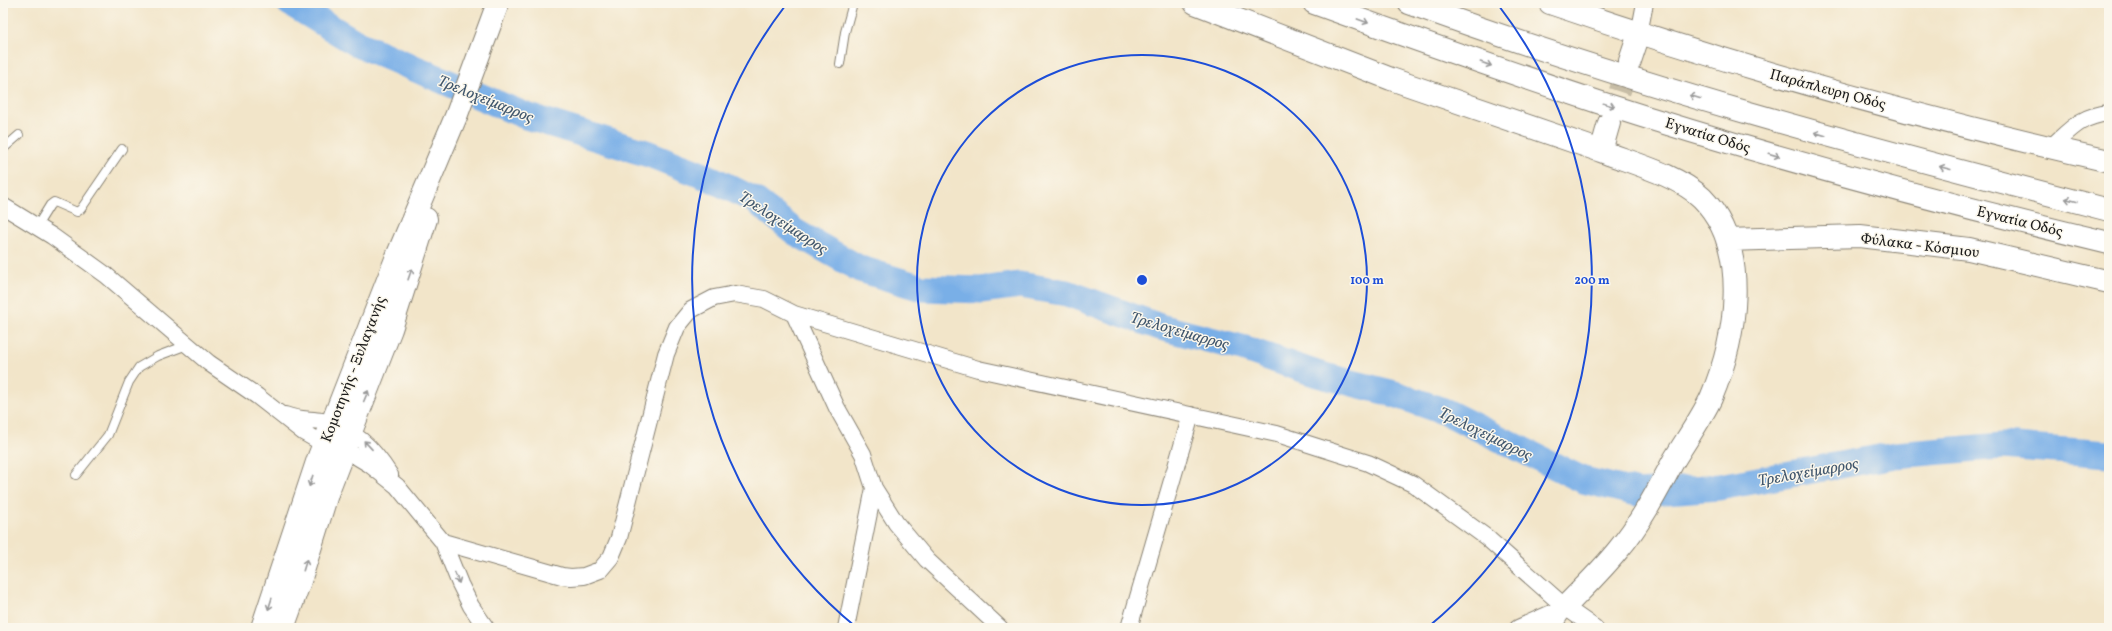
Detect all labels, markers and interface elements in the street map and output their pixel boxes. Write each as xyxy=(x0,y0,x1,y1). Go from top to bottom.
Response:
one-way arrow xyxy=(1357,18,1370,25)
one-way arrow xyxy=(1479,61,1492,68)
street label: Παράπλευρη Οδός xyxy=(1767,65,1888,116)
water label: Τρελοχείμαρρος xyxy=(434,71,537,129)
one-way arrow xyxy=(1689,93,1702,100)
one-way arrow xyxy=(1603,102,1616,109)
street label: Εγνατία Οδός xyxy=(1662,113,1753,159)
one-way arrow xyxy=(1814,130,1827,137)
one-way arrow xyxy=(1767,152,1780,159)
one-way arrow xyxy=(1939,163,1952,171)
water label: Τρελοχείμαρρος xyxy=(734,187,832,261)
one-way arrow xyxy=(2065,196,2078,203)
street label: Εγνατία Οδός xyxy=(1974,202,2065,243)
street label: Φύλακα - Κόσμιου xyxy=(1859,229,1980,264)
one-way arrow xyxy=(407,267,414,280)
centre of rings xyxy=(1135,273,1149,287)
text: 100 m xyxy=(1350,273,1384,289)
text: 200 m xyxy=(1574,273,1610,289)
street label: Κομοτηνής - Ξυλαγανής xyxy=(317,293,392,446)
water label: Τρελοχείμαρρος xyxy=(1128,307,1232,357)
one-way arrow xyxy=(363,390,370,402)
water label: Τρελοχείμαρρος xyxy=(1435,403,1536,467)
one-way arrow xyxy=(363,440,373,450)
water label: Τρελοχείμαρρος xyxy=(1756,453,1861,493)
one-way arrow xyxy=(307,474,315,486)
one-way arrow xyxy=(302,558,309,571)
one-way arrow xyxy=(454,572,462,584)
one-way arrow xyxy=(266,598,274,610)

